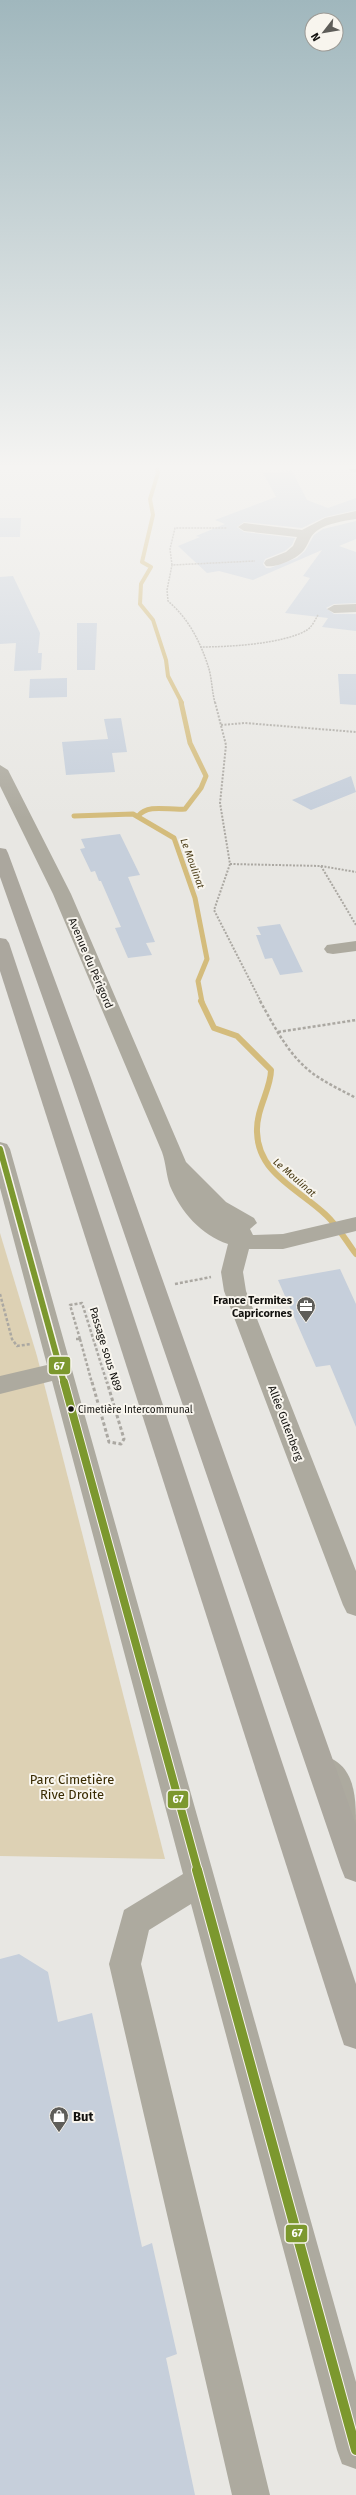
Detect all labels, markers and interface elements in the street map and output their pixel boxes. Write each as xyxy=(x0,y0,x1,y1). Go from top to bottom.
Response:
north arrow xyxy=(304,12,344,52)
text: N xyxy=(308,30,323,43)
water label: Le Moulinat xyxy=(177,837,207,890)
street label: Avenue du Périgord xyxy=(66,916,116,1010)
water label: Le Moulinat xyxy=(271,1156,318,1200)
place label: France Termites Capricornes xyxy=(213,1294,293,1320)
office icon: France Termites Capricornes xyxy=(295,1295,317,1323)
street label: Passage sous N89 xyxy=(87,1306,125,1393)
line badge: 67 xyxy=(48,1356,71,1375)
text: 67 xyxy=(53,1360,65,1373)
street label: Allée Gutenberg xyxy=(265,1384,306,1463)
marker: Cimetière Intercommunal xyxy=(66,1404,76,1414)
place label: Cimetière Intercommunal xyxy=(78,1404,193,1416)
park label: Parc Cimetière Rive Droite xyxy=(30,1772,114,1802)
line badge: 67 xyxy=(167,1790,189,1809)
text: 67 xyxy=(172,1793,184,1806)
shop icon: But xyxy=(48,2105,70,2133)
place label: But xyxy=(73,2109,94,2124)
line badge: 67 xyxy=(285,2224,308,2243)
text: 67 xyxy=(291,2227,303,2240)

